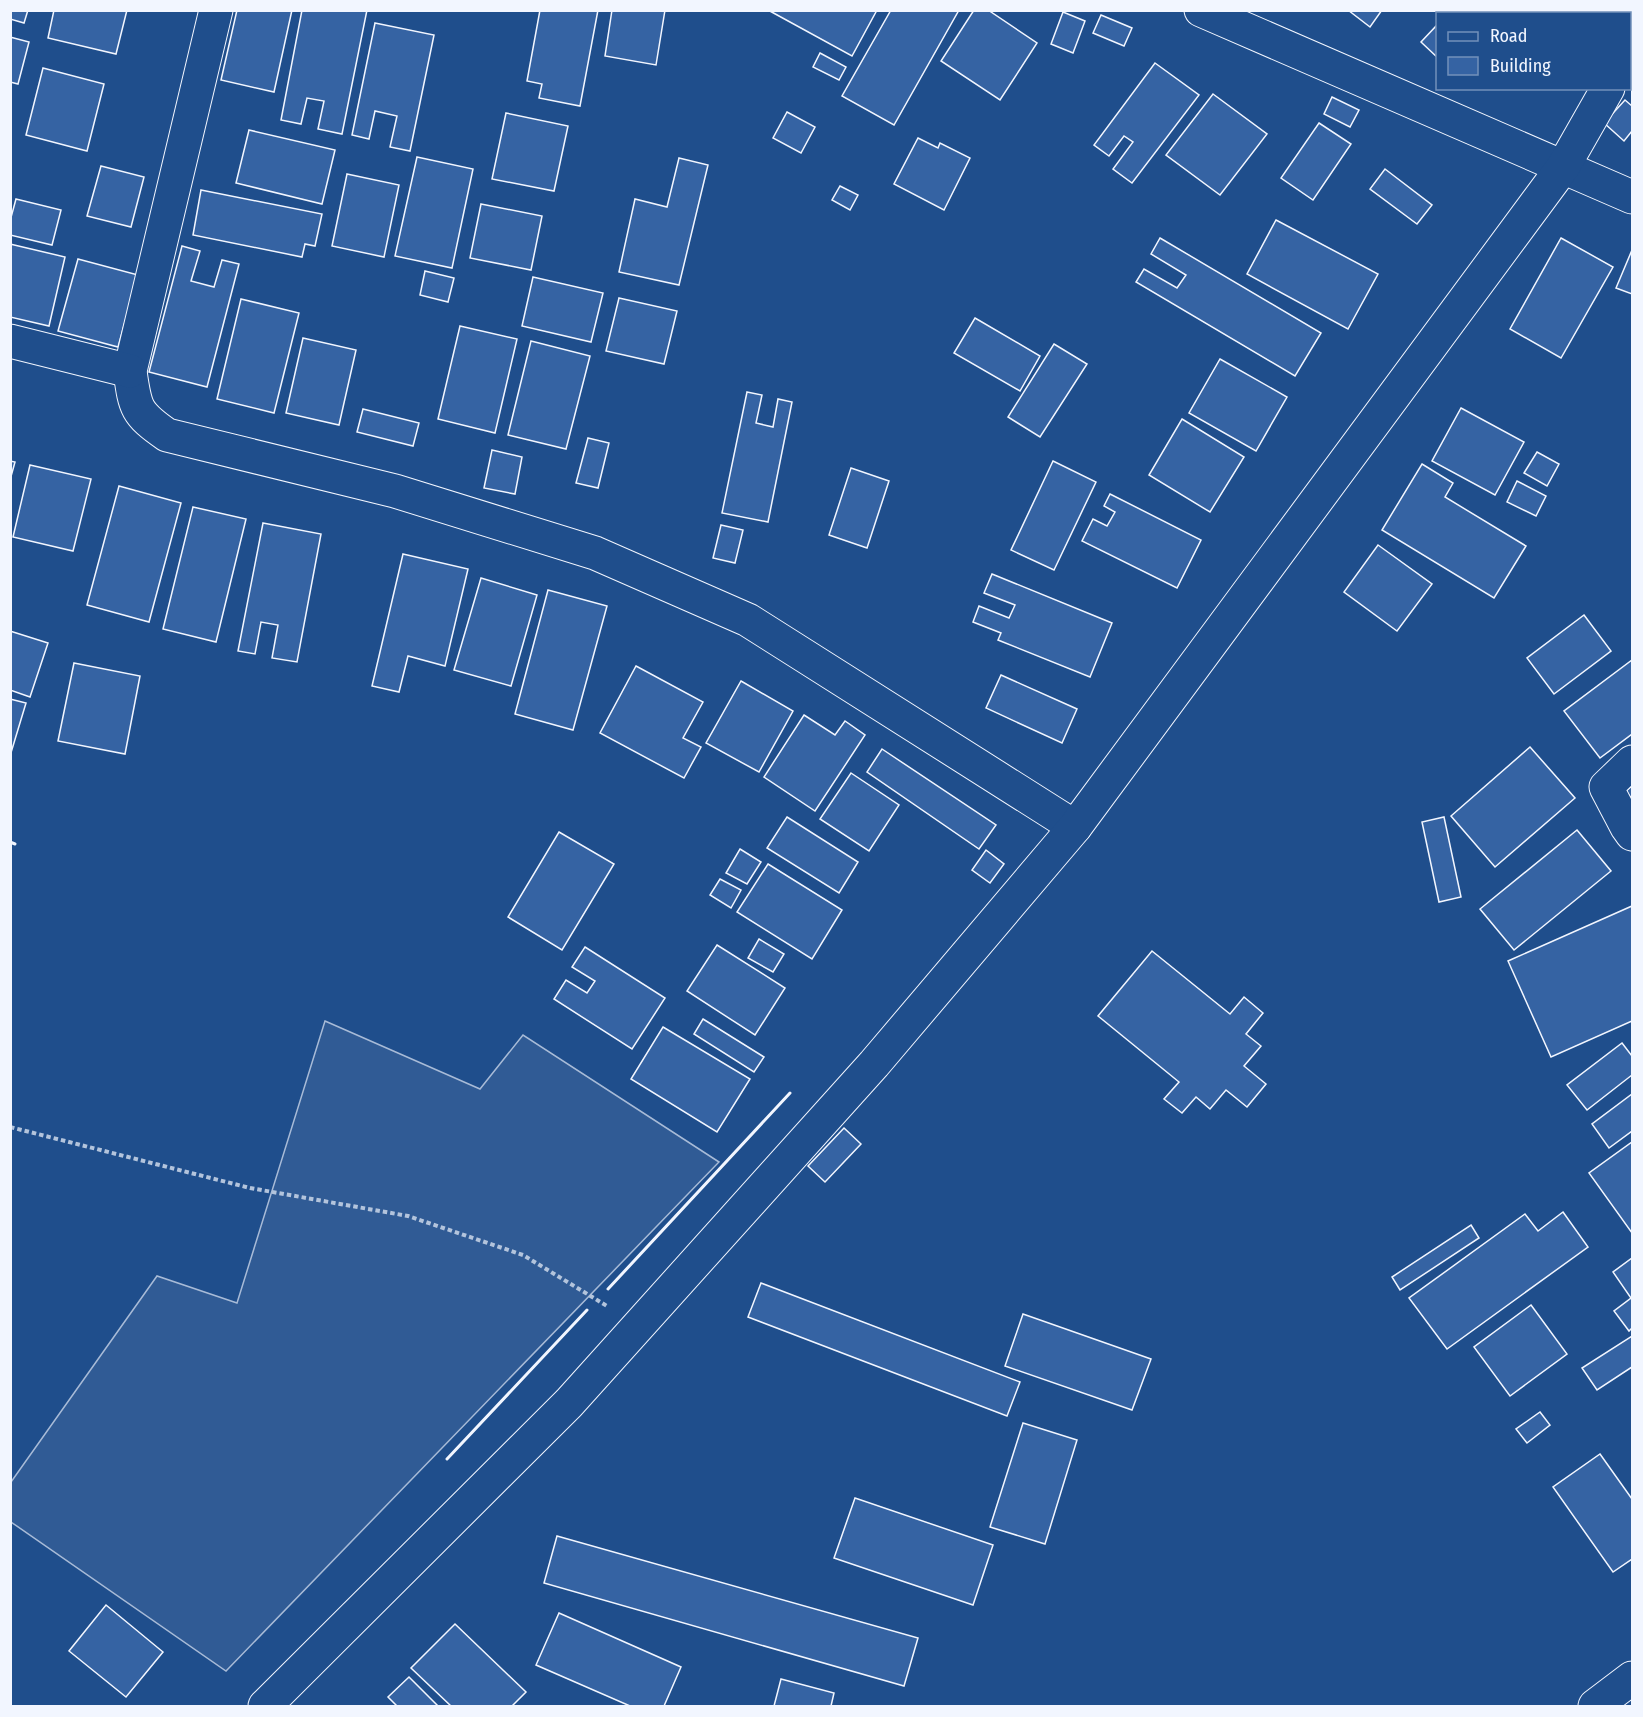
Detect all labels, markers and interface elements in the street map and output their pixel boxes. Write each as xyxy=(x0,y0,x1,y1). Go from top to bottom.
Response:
legend xyxy=(1436,12,1631,90)
text: Road xyxy=(1490,25,1527,47)
text: Building xyxy=(1490,55,1551,77)

